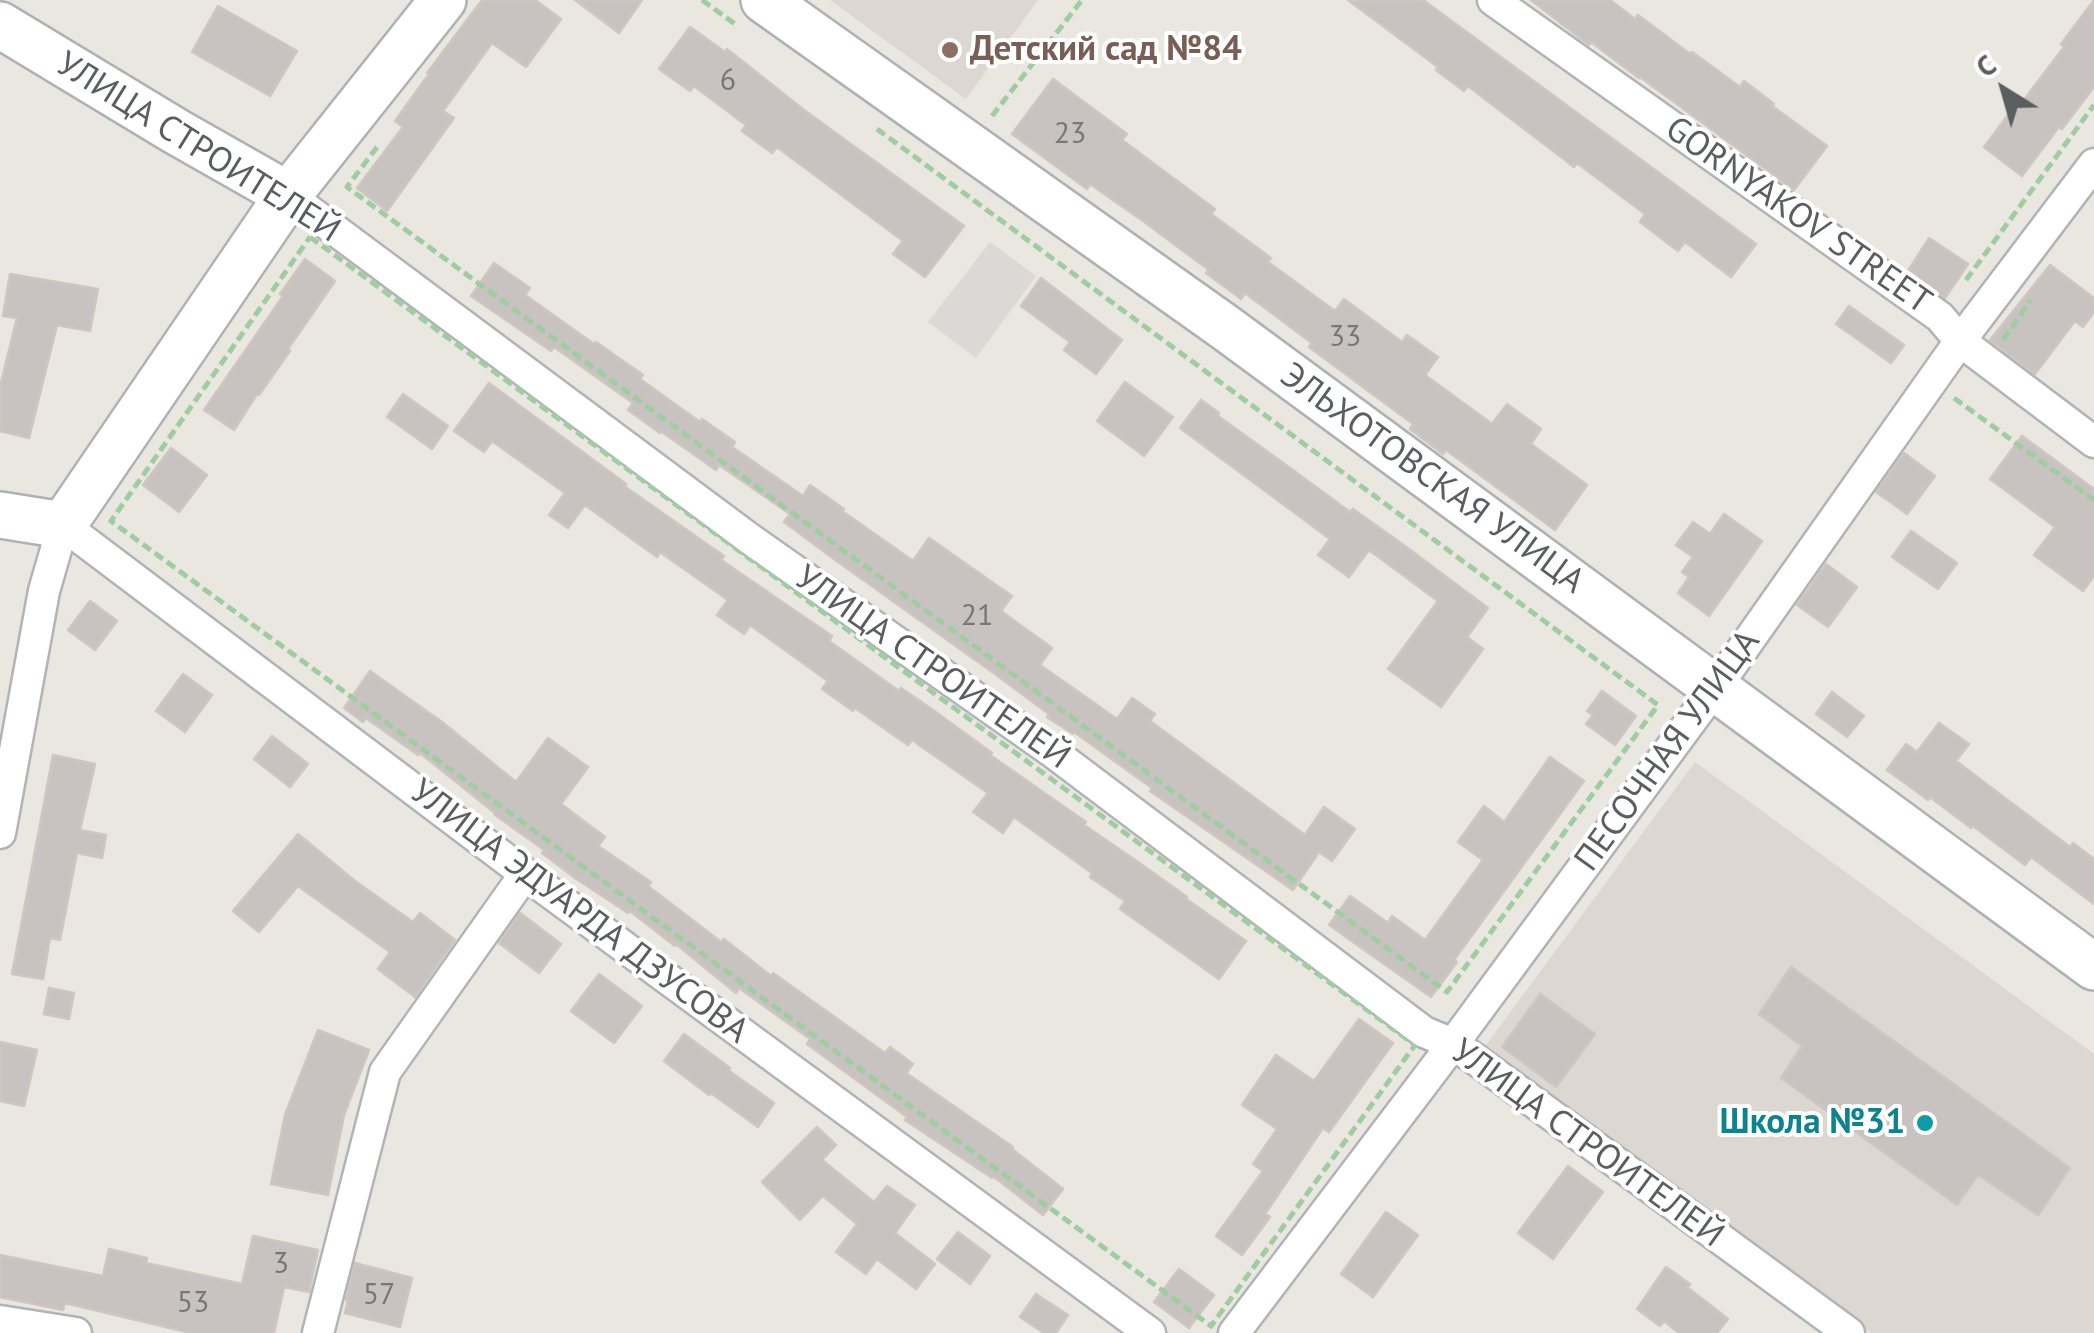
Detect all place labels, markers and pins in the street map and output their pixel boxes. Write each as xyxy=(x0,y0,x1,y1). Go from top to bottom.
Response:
place label: Детский сад №84 xyxy=(970,29,1242,71)
marker: Детский сад №84 xyxy=(939,39,961,61)
place label: Школа №31 xyxy=(1720,1102,1905,1144)
marker: Школа №31 xyxy=(1914,1112,1936,1134)

